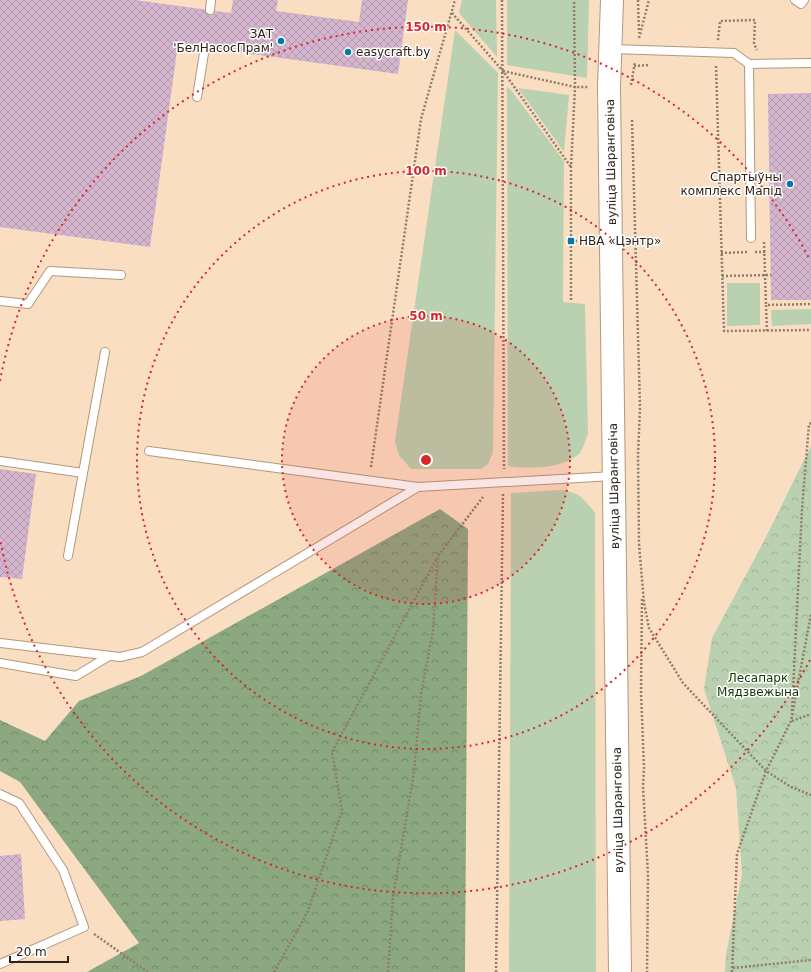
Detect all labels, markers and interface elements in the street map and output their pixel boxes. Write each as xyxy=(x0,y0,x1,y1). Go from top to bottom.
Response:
text: 150 m xyxy=(405,20,447,34)
place label: ЗАТ 'БелНасосПрам' xyxy=(173,27,274,55)
marker: ЗАТ 'БелНасосПрам' xyxy=(276,36,286,46)
place label: easycraft.by xyxy=(356,45,430,59)
marker: easycraft.by xyxy=(343,47,353,57)
street label: вуліца Шаранговіча xyxy=(603,99,619,225)
text: 100 m xyxy=(405,164,447,178)
place label: Спартыўны комплекс Мапід xyxy=(681,170,782,198)
marker: Спартыўны комплекс Мапід xyxy=(785,179,795,189)
place label: НВА «Цэнтр» xyxy=(579,234,661,248)
marker: НВА «Цэнтр» xyxy=(566,236,576,246)
text: 50 m xyxy=(409,309,443,323)
street label: вуліца Шаранговіча xyxy=(606,423,622,549)
centre of rings xyxy=(419,453,433,467)
park label: Лесапарк Мядзвежына xyxy=(717,671,799,699)
street label: вуліца Шаранговіча xyxy=(610,747,626,873)
scale bar xyxy=(10,938,68,964)
text: 20 m xyxy=(16,945,47,959)

